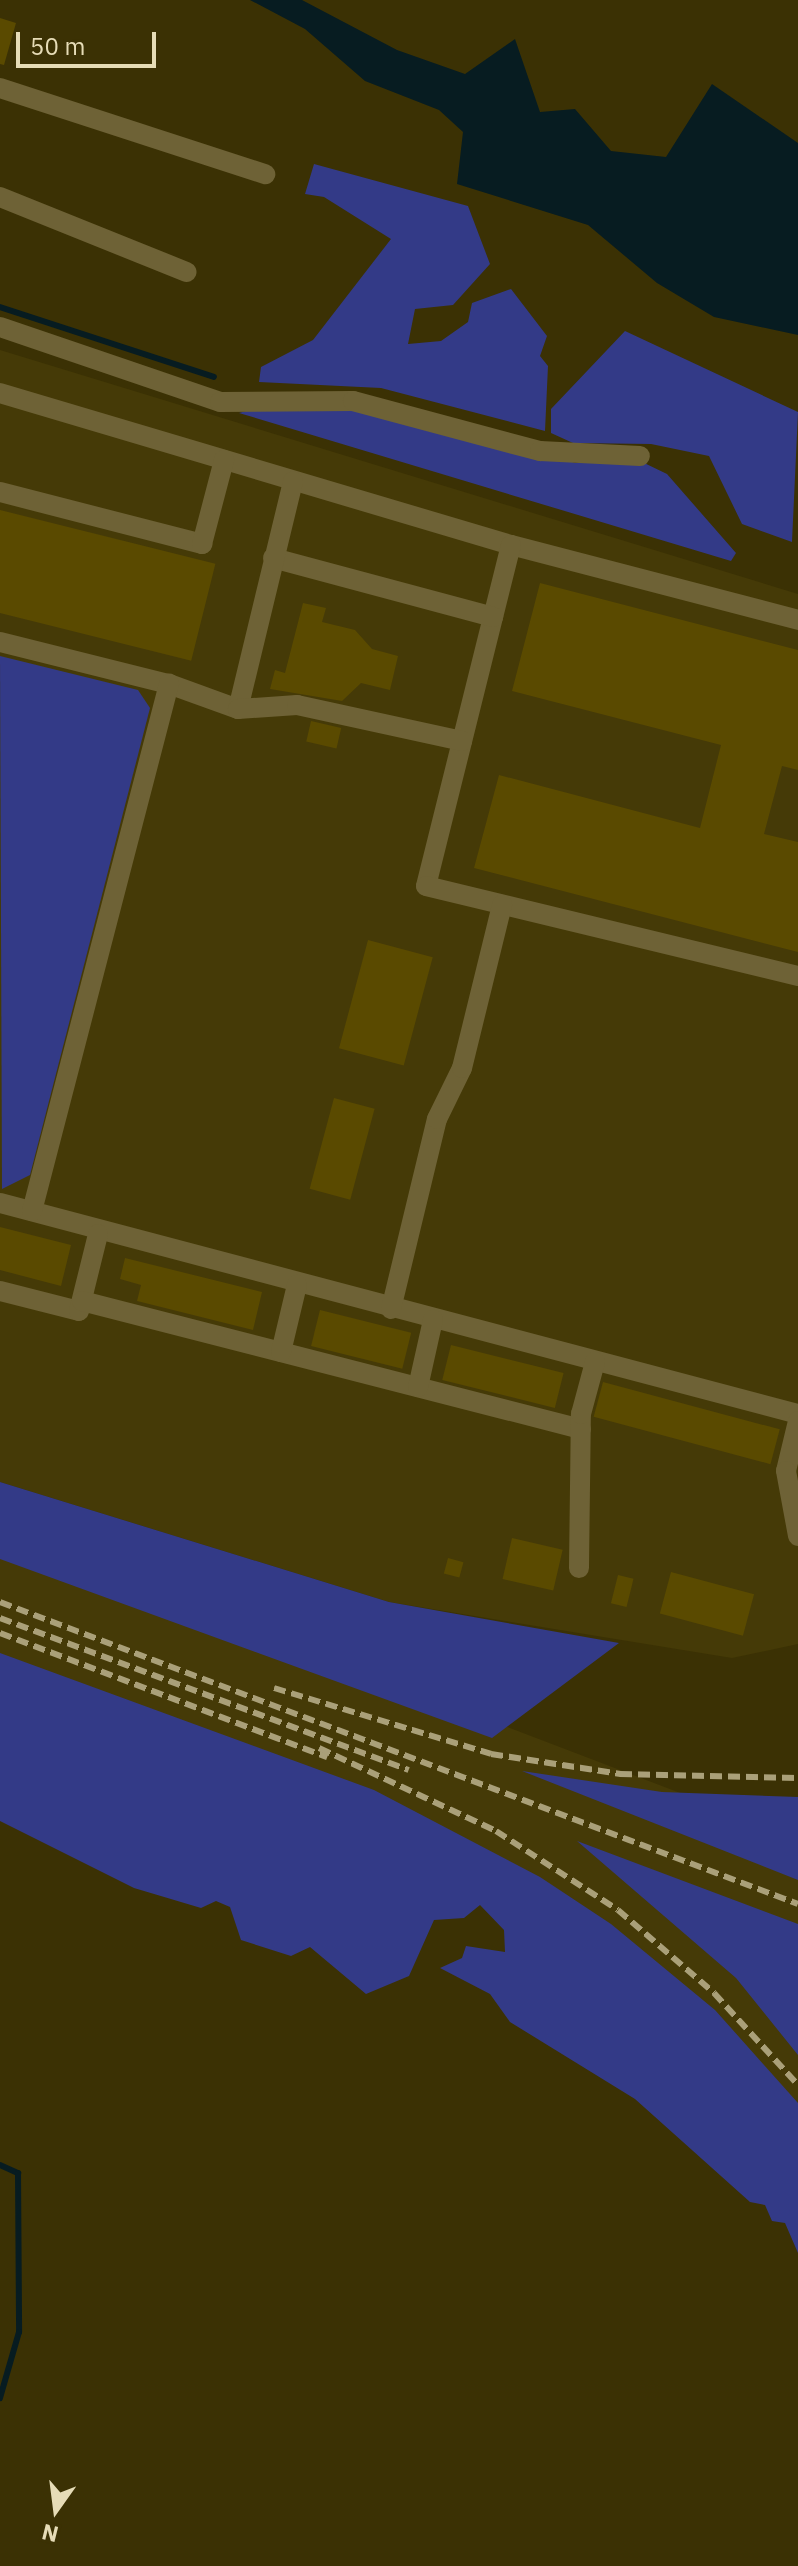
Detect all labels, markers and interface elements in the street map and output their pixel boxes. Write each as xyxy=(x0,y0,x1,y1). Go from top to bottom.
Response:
scale bar xyxy=(20,16,160,66)
text: 50 m xyxy=(30,30,85,62)
north arrow xyxy=(16,2470,96,2550)
text: N xyxy=(39,2518,61,2550)

